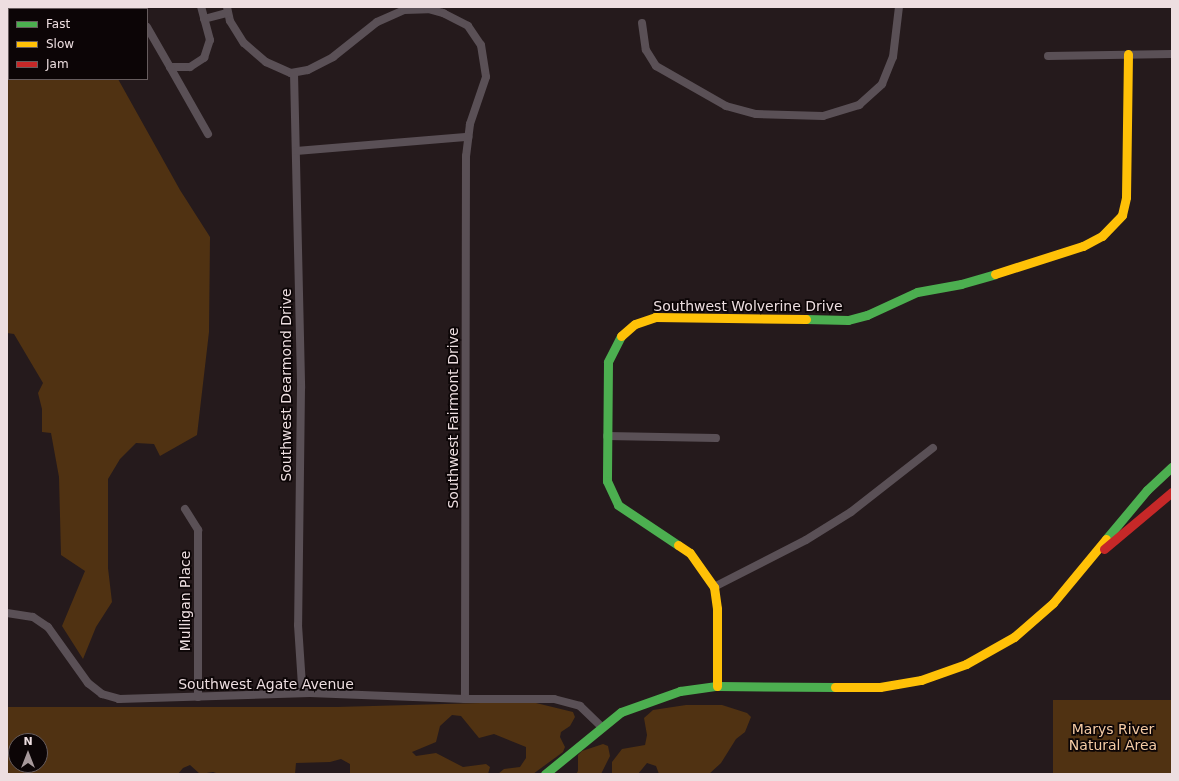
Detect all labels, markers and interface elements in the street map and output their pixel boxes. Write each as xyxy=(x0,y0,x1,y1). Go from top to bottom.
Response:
legend xyxy=(8,8,148,80)
text: Fast xyxy=(46,17,70,31)
text: Slow xyxy=(46,37,74,51)
text: Jam xyxy=(46,57,69,71)
street label: Southwest Dearmond Drive xyxy=(278,288,294,482)
street label: Southwest Wolverine Drive xyxy=(653,298,843,314)
street label: Southwest Fairmont Drive xyxy=(445,327,461,509)
street label: Mulligan Place xyxy=(177,551,193,651)
street label: Southwest Agate Avenue xyxy=(178,676,354,692)
park label: Marys River Natural Area xyxy=(1069,721,1157,754)
north arrow xyxy=(8,733,48,773)
text: N xyxy=(23,735,33,748)

